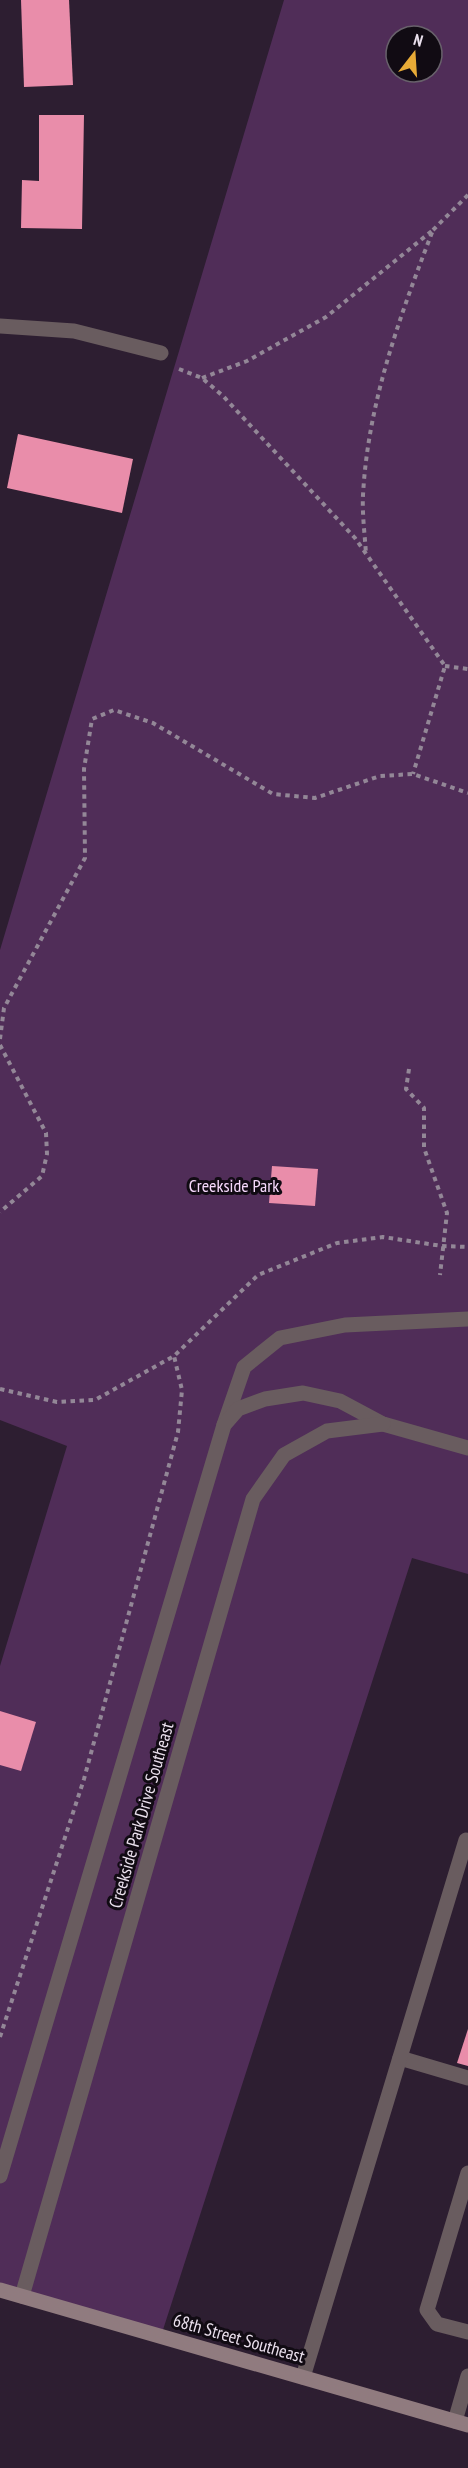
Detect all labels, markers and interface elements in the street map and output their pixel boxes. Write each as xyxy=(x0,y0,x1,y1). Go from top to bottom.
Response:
north arrow xyxy=(384,24,444,84)
text: N xyxy=(411,29,425,50)
park label: Creekside Park xyxy=(189,1174,279,1197)
street label: Creekside Park Drive Southeast xyxy=(103,1719,179,1911)
street label: 68th Street Southeast xyxy=(171,2308,307,2368)

